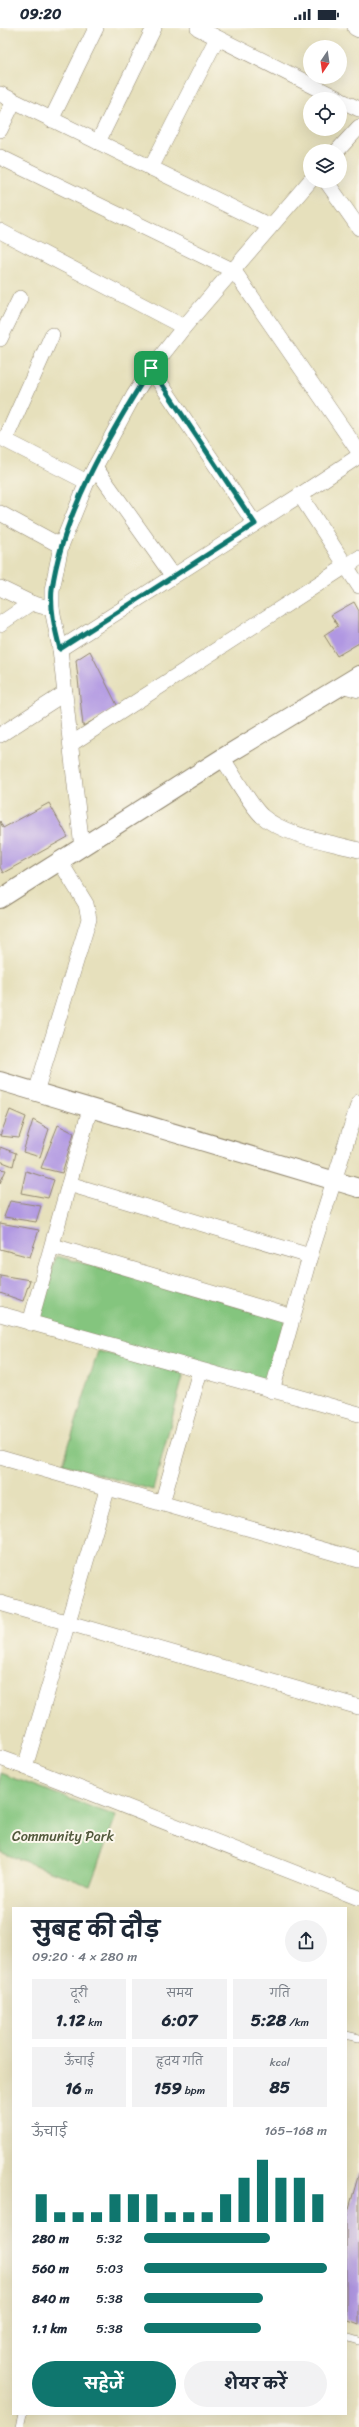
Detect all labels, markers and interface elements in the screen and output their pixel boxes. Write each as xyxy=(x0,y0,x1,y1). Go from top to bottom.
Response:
text: 09:20 xyxy=(20,1,61,27)
north arrow xyxy=(303,40,347,84)
map controls xyxy=(303,40,347,188)
button: locate xyxy=(303,92,347,136)
button: layers xyxy=(303,144,347,188)
pin xyxy=(134,351,168,385)
icon: arrive xyxy=(140,357,162,379)
park label: Community Park xyxy=(12,1824,115,1849)
text: सुबह की दौड़ xyxy=(32,1910,160,1949)
button: share xyxy=(285,1920,327,1962)
text: 09:20 · 4 × 280 m xyxy=(32,1945,137,1968)
text: दूरी xyxy=(71,1984,88,2003)
text: समय xyxy=(166,1984,193,2003)
text: गति xyxy=(270,1984,290,2003)
text: 1.12 xyxy=(56,2005,85,2035)
text: 6:07 xyxy=(162,2005,197,2035)
text: 5:28 xyxy=(251,2005,286,2035)
text: km xyxy=(85,2013,103,2032)
text: /km xyxy=(286,2013,309,2032)
text: ऊँचाई xyxy=(64,2052,94,2071)
text: हृदय गति xyxy=(156,2052,203,2071)
text: kcal xyxy=(270,2053,290,2072)
text: 85 xyxy=(270,2072,290,2102)
text: 16 xyxy=(65,2073,82,2103)
text: 159 xyxy=(154,2073,182,2103)
text: m xyxy=(82,2081,93,2100)
text: bpm xyxy=(182,2081,205,2100)
text: 165–168 m xyxy=(265,2119,327,2142)
text: ऊँचाई xyxy=(32,2120,67,2143)
text: 280 m xyxy=(32,2227,69,2250)
text: 5:32 xyxy=(96,2227,123,2250)
text: 560 m xyxy=(32,2257,69,2280)
text: 5:03 xyxy=(96,2257,123,2280)
text: 840 m xyxy=(32,2287,70,2310)
text: 5:38 xyxy=(96,2287,123,2310)
text: 1.1 km xyxy=(32,2317,67,2340)
text: 5:38 xyxy=(96,2317,123,2340)
button: सहेजें xyxy=(32,2361,176,2407)
button: शेयर करें xyxy=(184,2361,327,2407)

